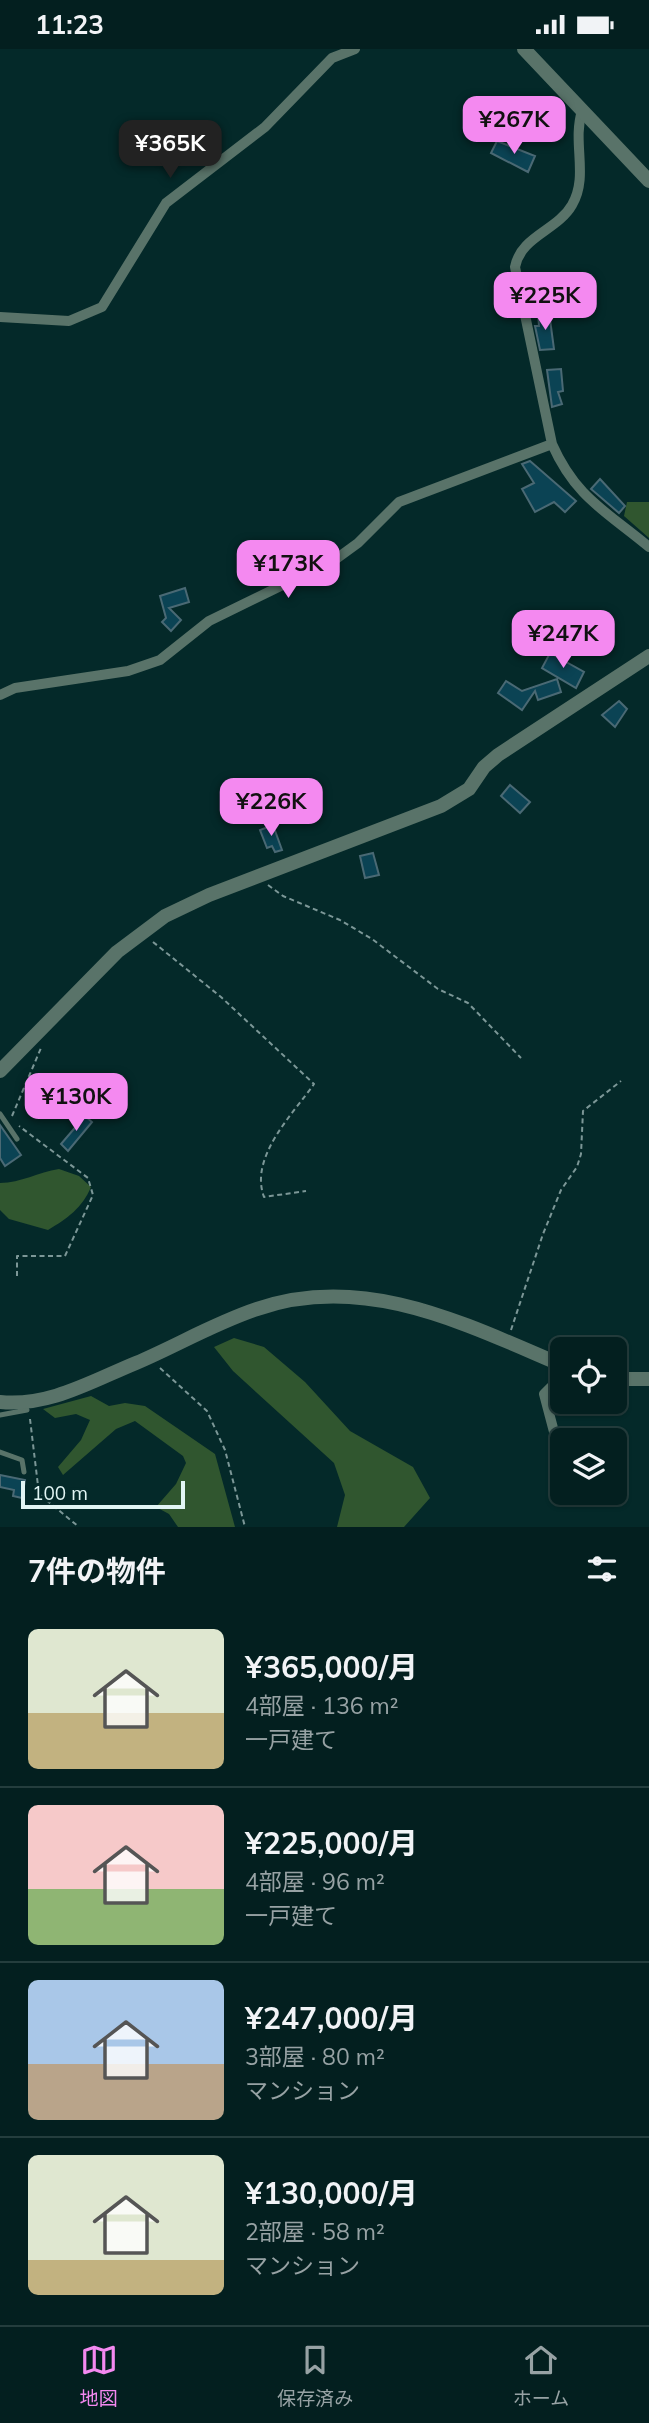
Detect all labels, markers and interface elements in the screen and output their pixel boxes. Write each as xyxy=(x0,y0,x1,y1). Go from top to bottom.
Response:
text: 11:23 xyxy=(35,8,104,41)
pin: ¥267K xyxy=(465,97,563,156)
text: ¥267K xyxy=(479,104,549,133)
pin: ¥365K xyxy=(121,121,219,180)
text: ¥365K xyxy=(135,128,205,157)
pin: ¥225K xyxy=(496,273,594,332)
text: ¥225K xyxy=(510,280,580,309)
pin: ¥173K xyxy=(239,540,337,600)
text: ¥173K xyxy=(253,548,323,577)
pin: ¥247K xyxy=(514,611,612,670)
text: ¥247K xyxy=(528,618,598,647)
pin: ¥226K xyxy=(222,779,320,838)
text: ¥226K xyxy=(236,786,306,815)
pin: ¥130K xyxy=(27,1073,125,1133)
text: ¥130K xyxy=(41,1081,111,1110)
map controls xyxy=(550,1337,627,1505)
button: locate xyxy=(550,1337,627,1414)
button: layers xyxy=(550,1428,627,1505)
scale bar xyxy=(21,1478,186,1510)
text: 100 m xyxy=(32,1481,88,1505)
icon: filters xyxy=(583,1550,621,1588)
text: 7件の物件 xyxy=(28,1552,166,1590)
text: ¥365,000/月 xyxy=(245,1648,418,1686)
icon: home xyxy=(84,1657,168,1741)
text: 4部屋 · 136 m² xyxy=(245,1691,398,1720)
text: 一戸建て xyxy=(245,1725,337,1754)
text: ¥225,000/月 xyxy=(245,1824,418,1862)
icon: home xyxy=(84,1833,168,1917)
text: 4部屋 · 96 m² xyxy=(245,1867,385,1896)
text: 一戸建て xyxy=(245,1901,337,1930)
text: ¥247,000/月 xyxy=(245,1999,418,2037)
icon: home xyxy=(84,2008,168,2092)
text: 3部屋 · 80 m² xyxy=(245,2042,385,2071)
text: マンション xyxy=(245,2076,360,2105)
text: ¥130,000/月 xyxy=(245,2174,418,2212)
icon: home xyxy=(84,2183,168,2267)
text: 2部屋 · 58 m² xyxy=(245,2217,385,2246)
text: マンション xyxy=(245,2251,360,2280)
tab: 地図 xyxy=(80,2341,118,2410)
tab: 保存済み xyxy=(277,2341,353,2410)
tab: ホーム xyxy=(513,2341,569,2410)

